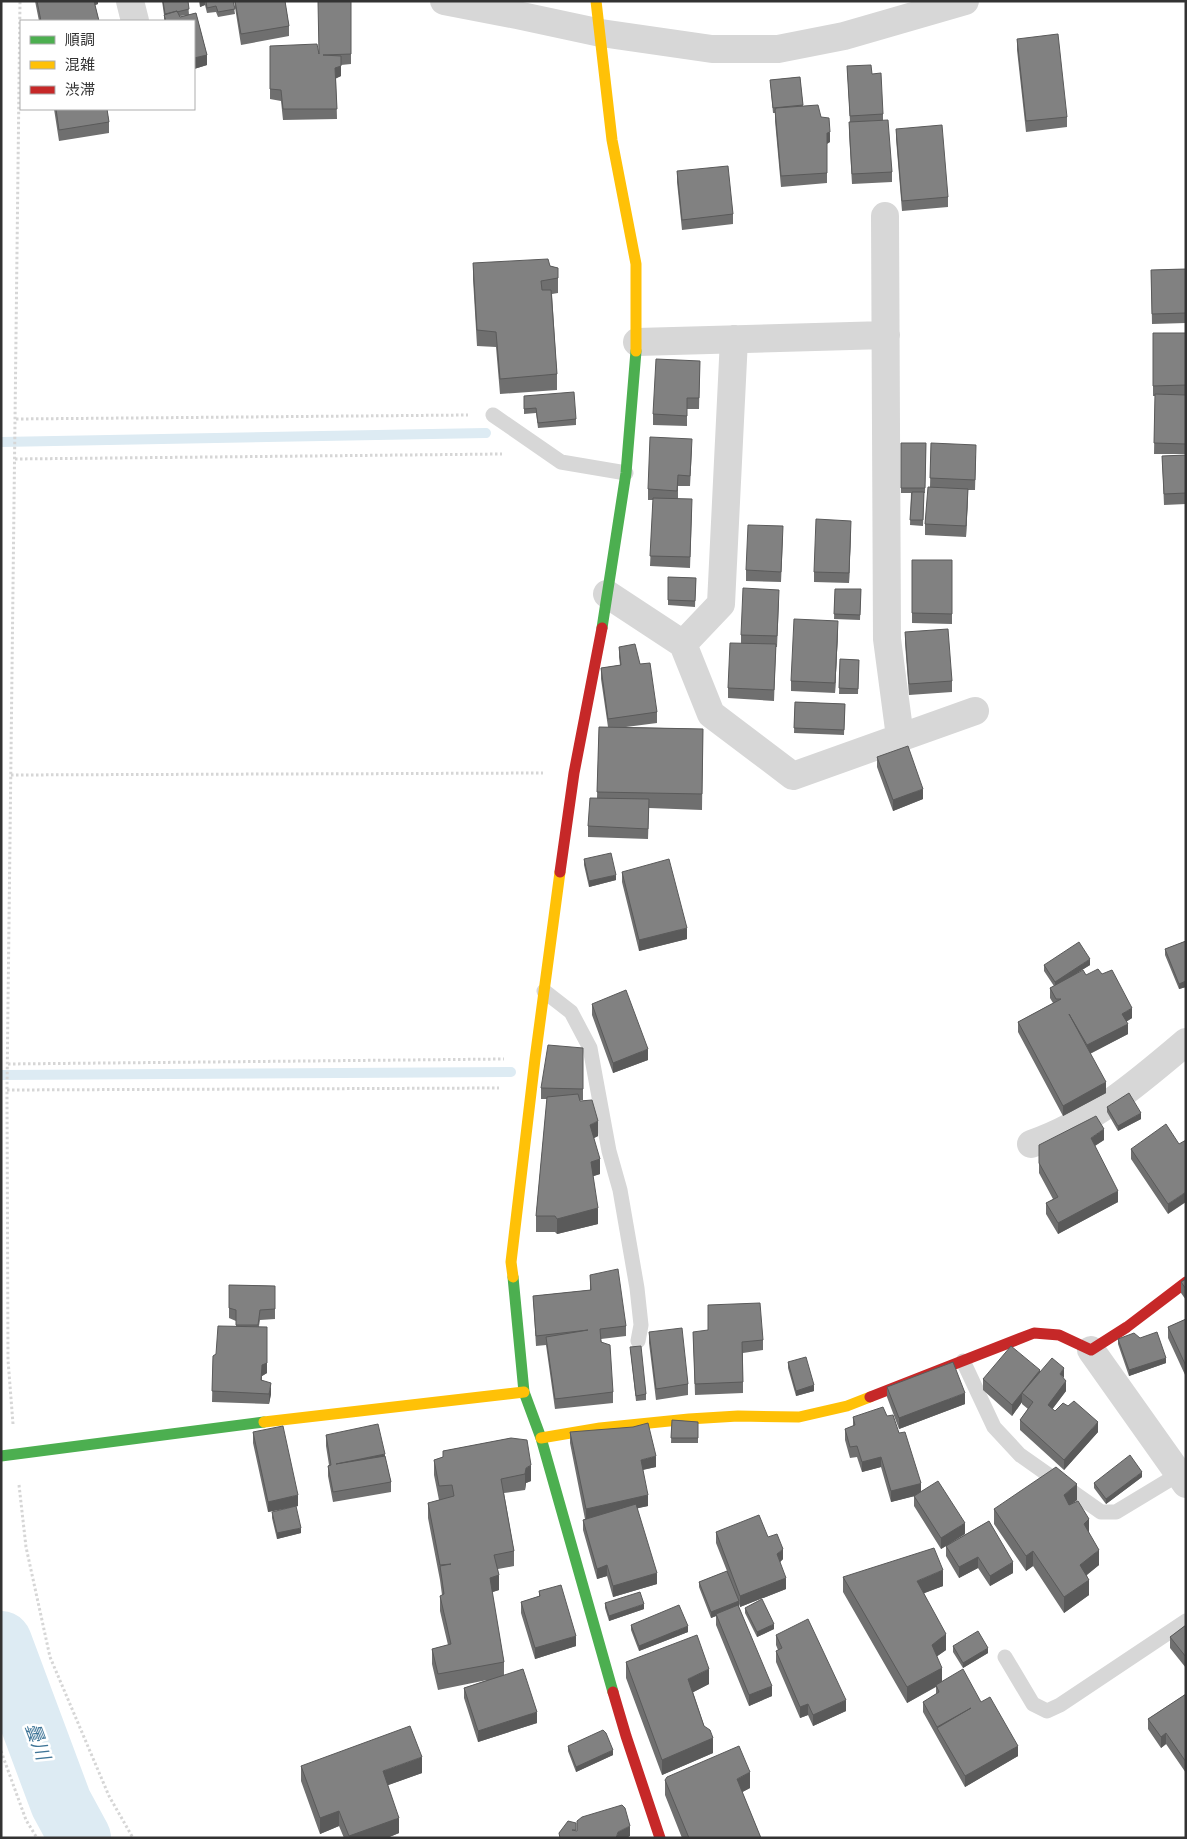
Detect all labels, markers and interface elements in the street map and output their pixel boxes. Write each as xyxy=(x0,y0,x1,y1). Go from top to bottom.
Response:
legend xyxy=(20,20,195,110)
text: 順調 xyxy=(65,31,95,50)
text: 混雑 xyxy=(65,56,95,75)
text: 渋滞 xyxy=(65,81,95,100)
water label: 曇川 xyxy=(19,1720,55,1765)

